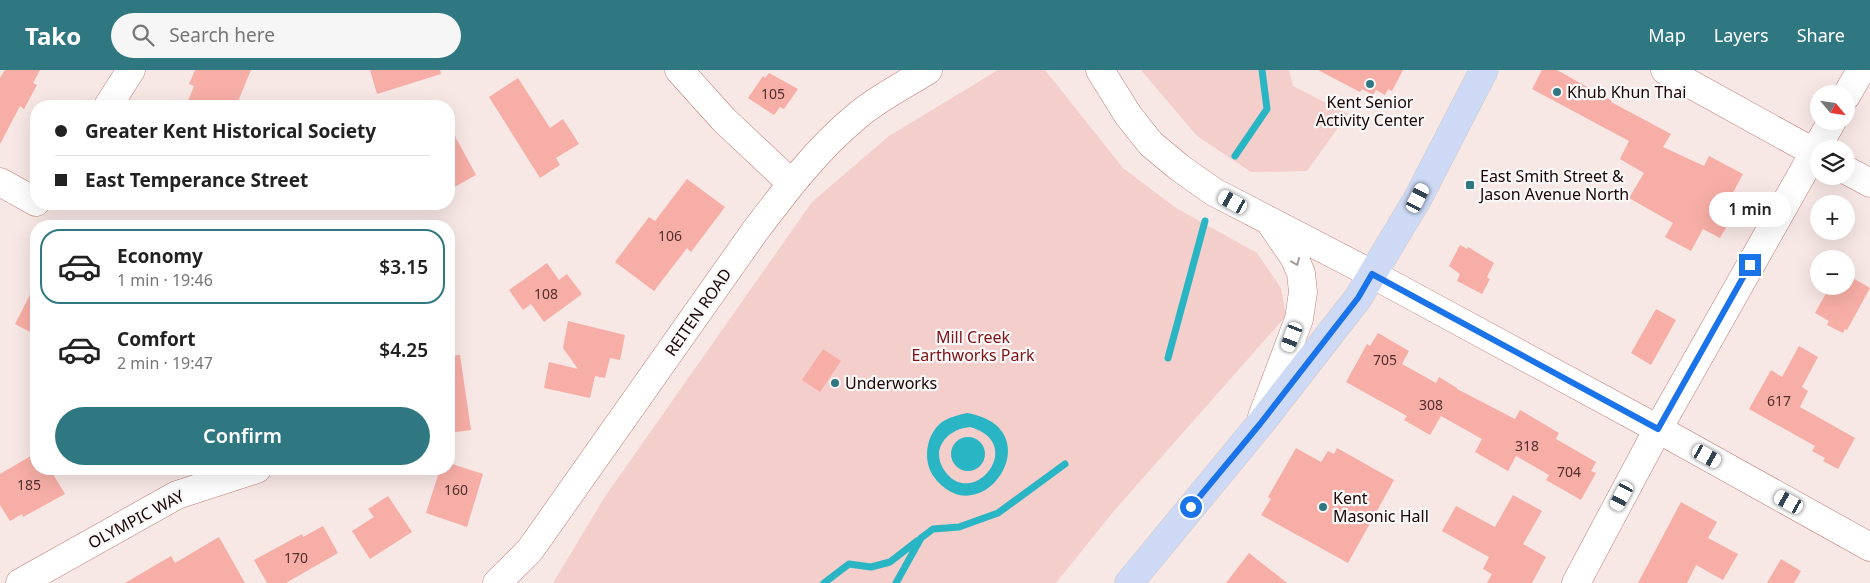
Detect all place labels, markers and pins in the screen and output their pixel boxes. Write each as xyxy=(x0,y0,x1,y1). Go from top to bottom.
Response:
marker: Kent Senior Activity Center xyxy=(1364,78,1376,90)
place label: Khub Khun Thai xyxy=(1567,81,1686,103)
marker: Khub Khun Thai xyxy=(1551,86,1563,98)
place label: Kent Senior Activity Center xyxy=(1316,91,1425,131)
place label: East Smith Street & Jason Avenue North xyxy=(1478,165,1629,205)
marker: East Smith Street & Jason Avenue North xyxy=(1464,179,1476,191)
place label: Underworks xyxy=(845,372,937,394)
marker: Underworks xyxy=(829,377,841,389)
place label: Kent Masonic Hall xyxy=(1333,487,1429,527)
marker: Kent Masonic Hall xyxy=(1317,501,1329,513)

